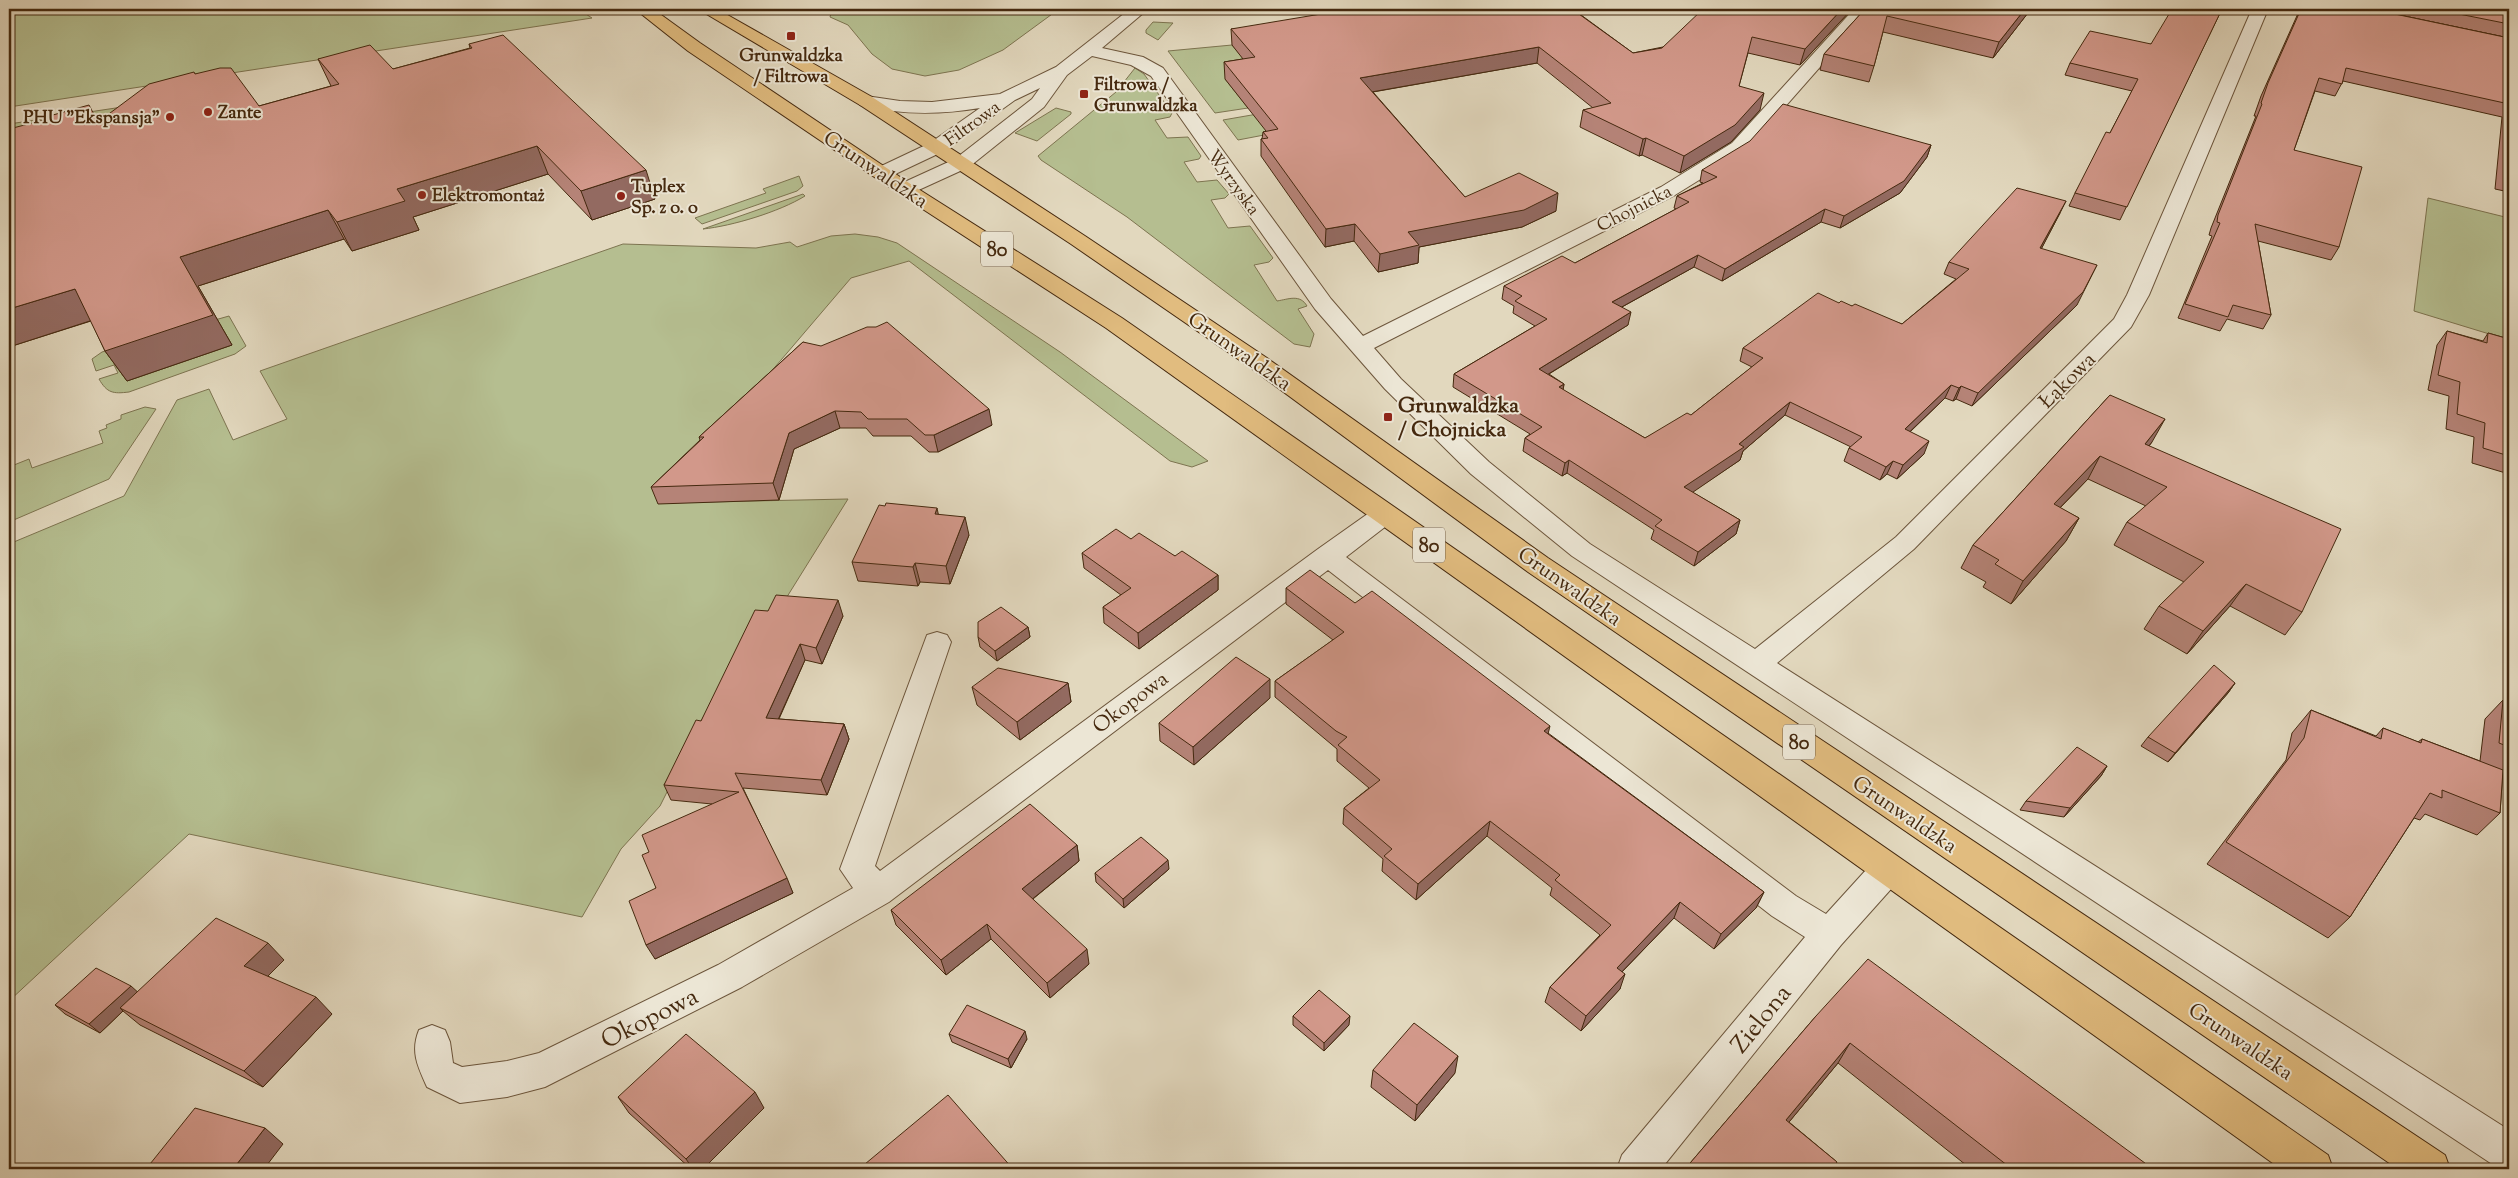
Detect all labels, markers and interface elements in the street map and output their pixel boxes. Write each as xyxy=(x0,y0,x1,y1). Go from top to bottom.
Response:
marker: Grunwaldzka / Filtrowa xyxy=(785,30,797,42)
place label: Grunwaldzka / Filtrowa xyxy=(739,44,844,91)
place label: Filtrowa / Grunwaldzka xyxy=(1094,73,1198,120)
marker: Filtrowa / Grunwaldzka xyxy=(1078,88,1090,100)
street label: Filtrowa xyxy=(940,95,1007,154)
place label: Zante xyxy=(218,101,262,127)
place label: PHU "Ekspansja" xyxy=(23,106,160,132)
marker: Zante xyxy=(202,106,214,118)
marker: PHU "Ekspansja" xyxy=(164,111,176,123)
street label: Grunwaldzka xyxy=(816,124,934,217)
street label: Wyrzyska xyxy=(1200,145,1265,221)
place label: Tuplex Sp. z o. o xyxy=(631,175,698,222)
street label: Chojnicka xyxy=(1593,180,1677,240)
place label: Elektromontaż xyxy=(432,184,545,210)
marker: Elektromontaż xyxy=(416,189,428,201)
marker: Tuplex Sp. z o. o xyxy=(615,190,627,202)
road number: 80 xyxy=(981,232,1013,266)
street label: Grunwaldzka xyxy=(1181,306,1297,400)
street label: Łąkowa xyxy=(2033,346,2104,417)
place label: Grunwaldzka / Chojnicka xyxy=(1398,392,1519,446)
marker: Grunwaldzka / Chojnicka xyxy=(1382,411,1394,423)
road number: 80 xyxy=(1413,528,1445,562)
street label: Grunwaldzka xyxy=(1511,541,1627,635)
street label: Okopowa xyxy=(1087,665,1176,742)
road number: 80 xyxy=(1783,724,1815,760)
street label: Grunwaldzka xyxy=(1845,769,1963,862)
street label: Zielona xyxy=(1723,977,1802,1062)
street label: Okopowa xyxy=(595,980,706,1060)
street label: Grunwaldzka xyxy=(2181,996,2299,1089)

